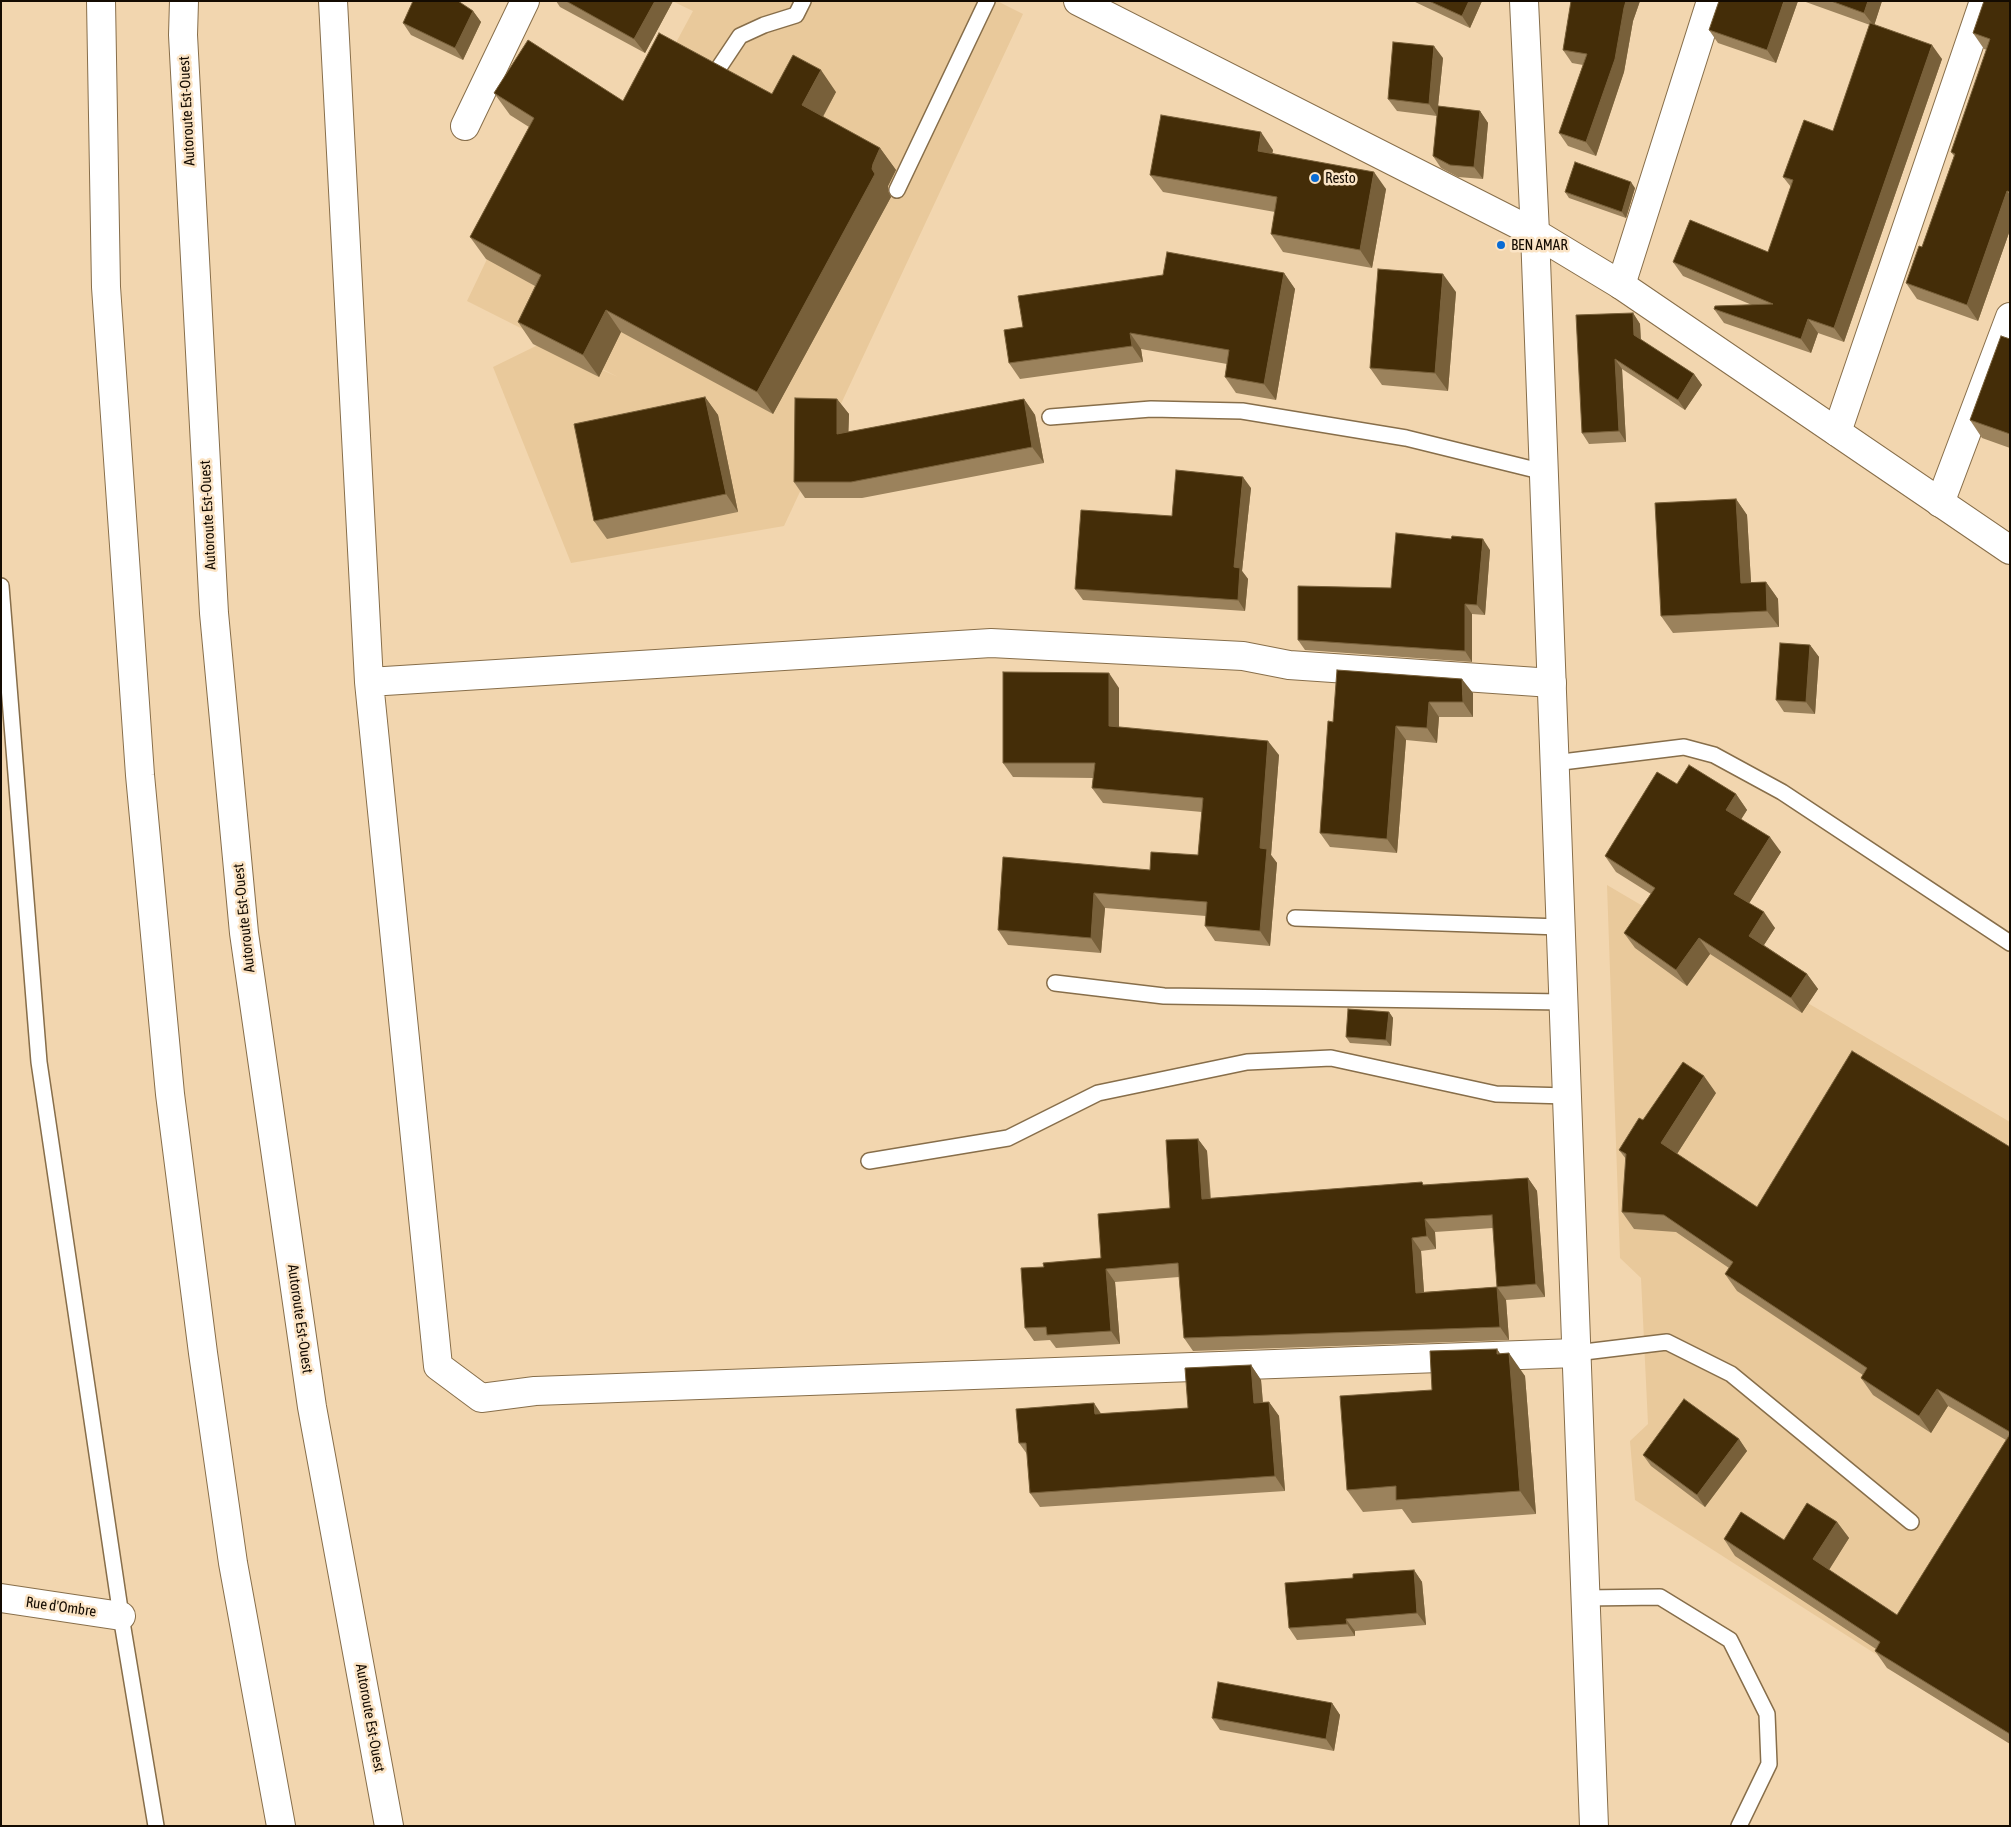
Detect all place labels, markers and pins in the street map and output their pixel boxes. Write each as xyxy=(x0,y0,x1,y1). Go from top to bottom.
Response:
place label: Resto xyxy=(1325,169,1356,187)
marker: Resto xyxy=(1309,172,1321,184)
place label: BEN AMAR xyxy=(1511,236,1568,254)
marker: BEN AMAR xyxy=(1495,239,1507,251)

